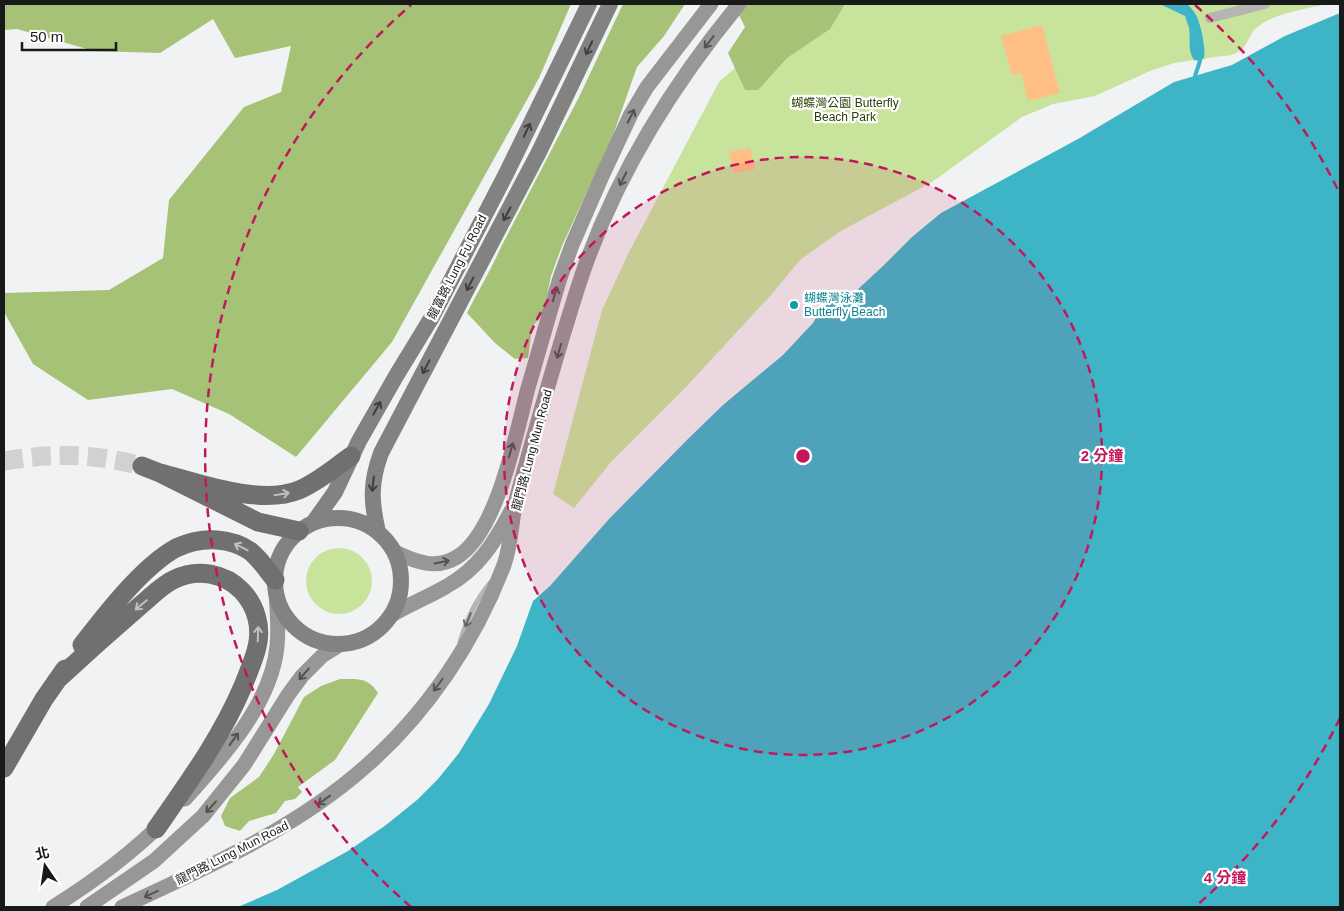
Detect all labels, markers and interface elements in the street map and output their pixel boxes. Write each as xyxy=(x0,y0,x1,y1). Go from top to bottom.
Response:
scale bar xyxy=(22,20,116,52)
text: 50 m xyxy=(30,28,63,45)
one-way arrow xyxy=(703,35,714,48)
one-way arrow xyxy=(584,40,593,55)
park label: 蝴蝶灣公園 Butterfly Beach Park xyxy=(791,96,899,124)
one-way arrow xyxy=(627,109,636,124)
one-way arrow xyxy=(523,123,533,138)
one-way arrow xyxy=(618,171,627,186)
one-way arrow xyxy=(502,207,512,222)
street label: 龍富路 Lung Fu Road xyxy=(425,212,489,322)
one-way arrow xyxy=(465,277,475,292)
one-way arrow xyxy=(551,286,561,302)
place label: 蝴蝶灣泳灘 Butterfly Beach xyxy=(804,291,885,319)
marker: 蝴蝶灣泳灘 Butterfly Beach xyxy=(788,299,800,311)
one-way arrow xyxy=(554,343,563,359)
one-way arrow xyxy=(421,359,431,374)
street label: 龍門路 Lung Mun Road xyxy=(509,388,555,512)
one-way arrow xyxy=(372,401,382,416)
one-way arrow xyxy=(507,442,517,458)
centre of rings xyxy=(794,447,812,465)
text: 2 分鐘 xyxy=(1081,447,1123,464)
one-way arrow xyxy=(368,476,378,492)
one-way arrow xyxy=(274,489,290,499)
one-way arrow xyxy=(233,541,248,551)
one-way arrow xyxy=(433,557,449,567)
one-way arrow xyxy=(135,599,148,610)
one-way arrow xyxy=(462,612,472,627)
one-way arrow xyxy=(253,626,263,642)
one-way arrow xyxy=(298,668,309,681)
one-way arrow xyxy=(433,678,444,691)
one-way arrow xyxy=(229,733,240,746)
one-way arrow xyxy=(317,795,331,805)
one-way arrow xyxy=(205,801,217,814)
street label: 龍門路 Lung Mun Road xyxy=(173,818,291,888)
north arrow xyxy=(20,841,70,891)
text: 北 xyxy=(33,844,51,863)
text: 4 分鐘 xyxy=(1204,869,1246,886)
one-way arrow xyxy=(144,889,159,899)

